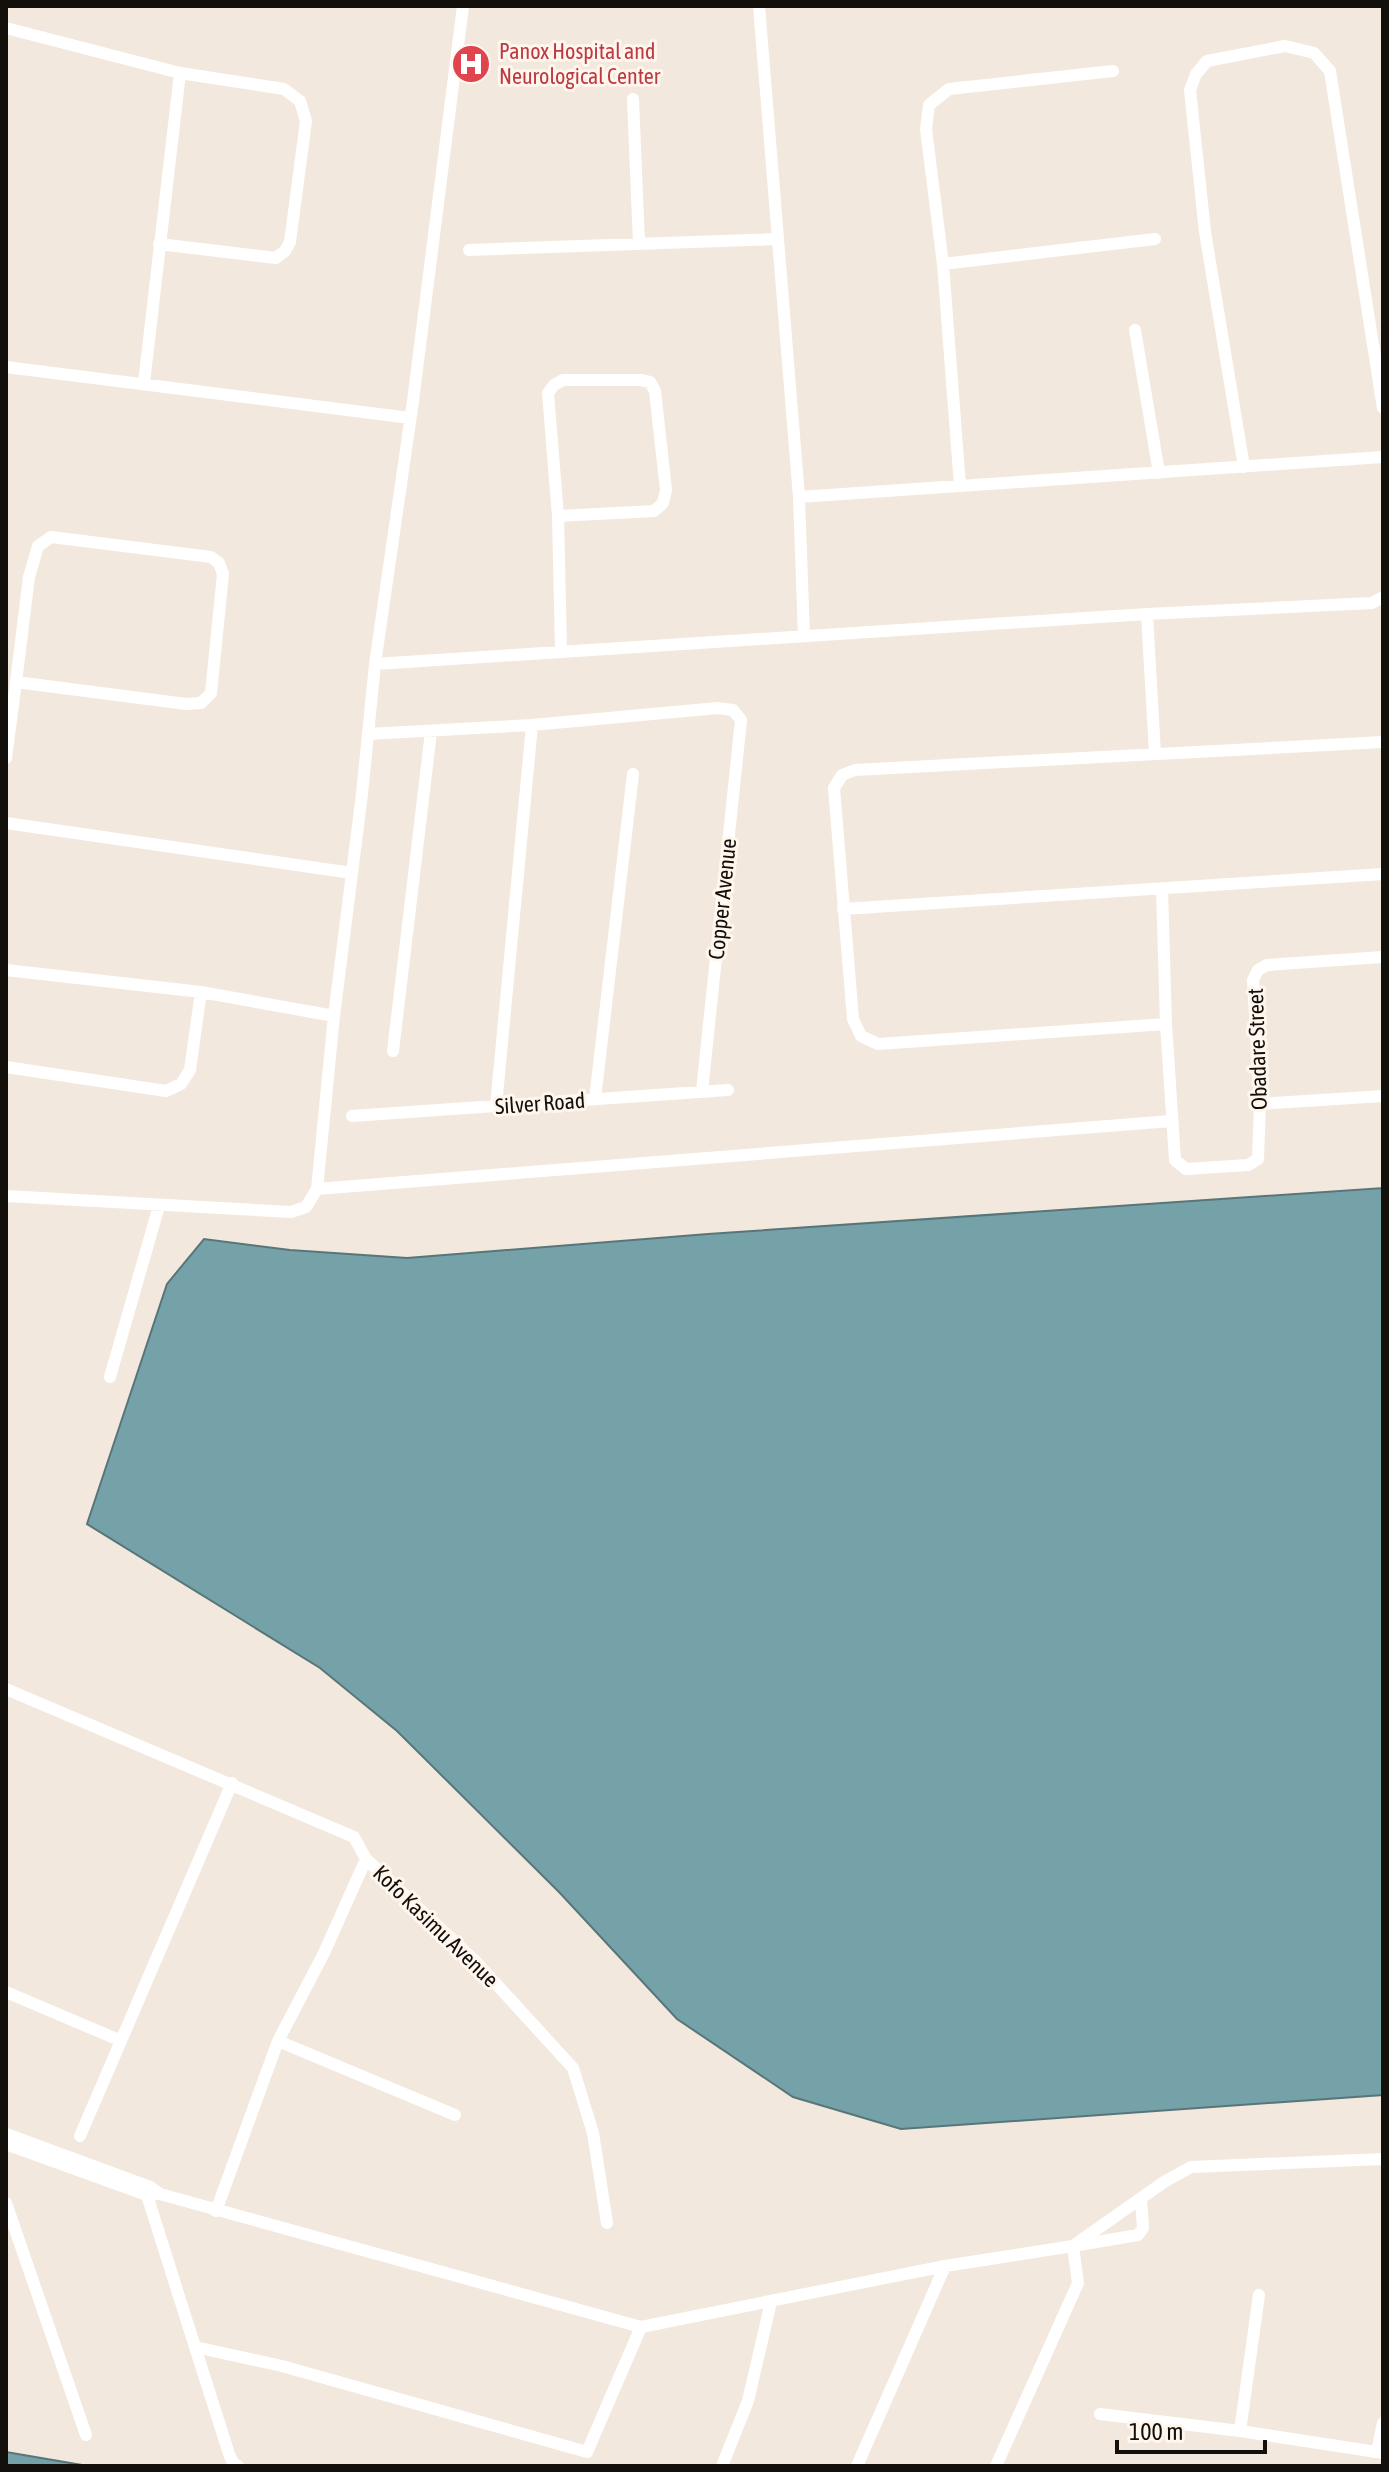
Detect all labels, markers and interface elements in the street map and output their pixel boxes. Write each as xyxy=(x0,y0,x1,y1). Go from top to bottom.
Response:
place label: Panox Hospital and Neurological Center xyxy=(499,38,661,89)
hospital icon: Panox Hospital and Neurological Center xyxy=(450,43,492,85)
street label: Copper Avenue xyxy=(703,837,741,961)
street label: Obadare Street xyxy=(1242,988,1272,1110)
street label: Silver Road xyxy=(494,1087,586,1119)
street label: Kofo Kasimu Avenue xyxy=(368,1860,504,1992)
scale bar xyxy=(1117,2404,1265,2454)
text: 100 m xyxy=(1129,2418,1183,2445)

